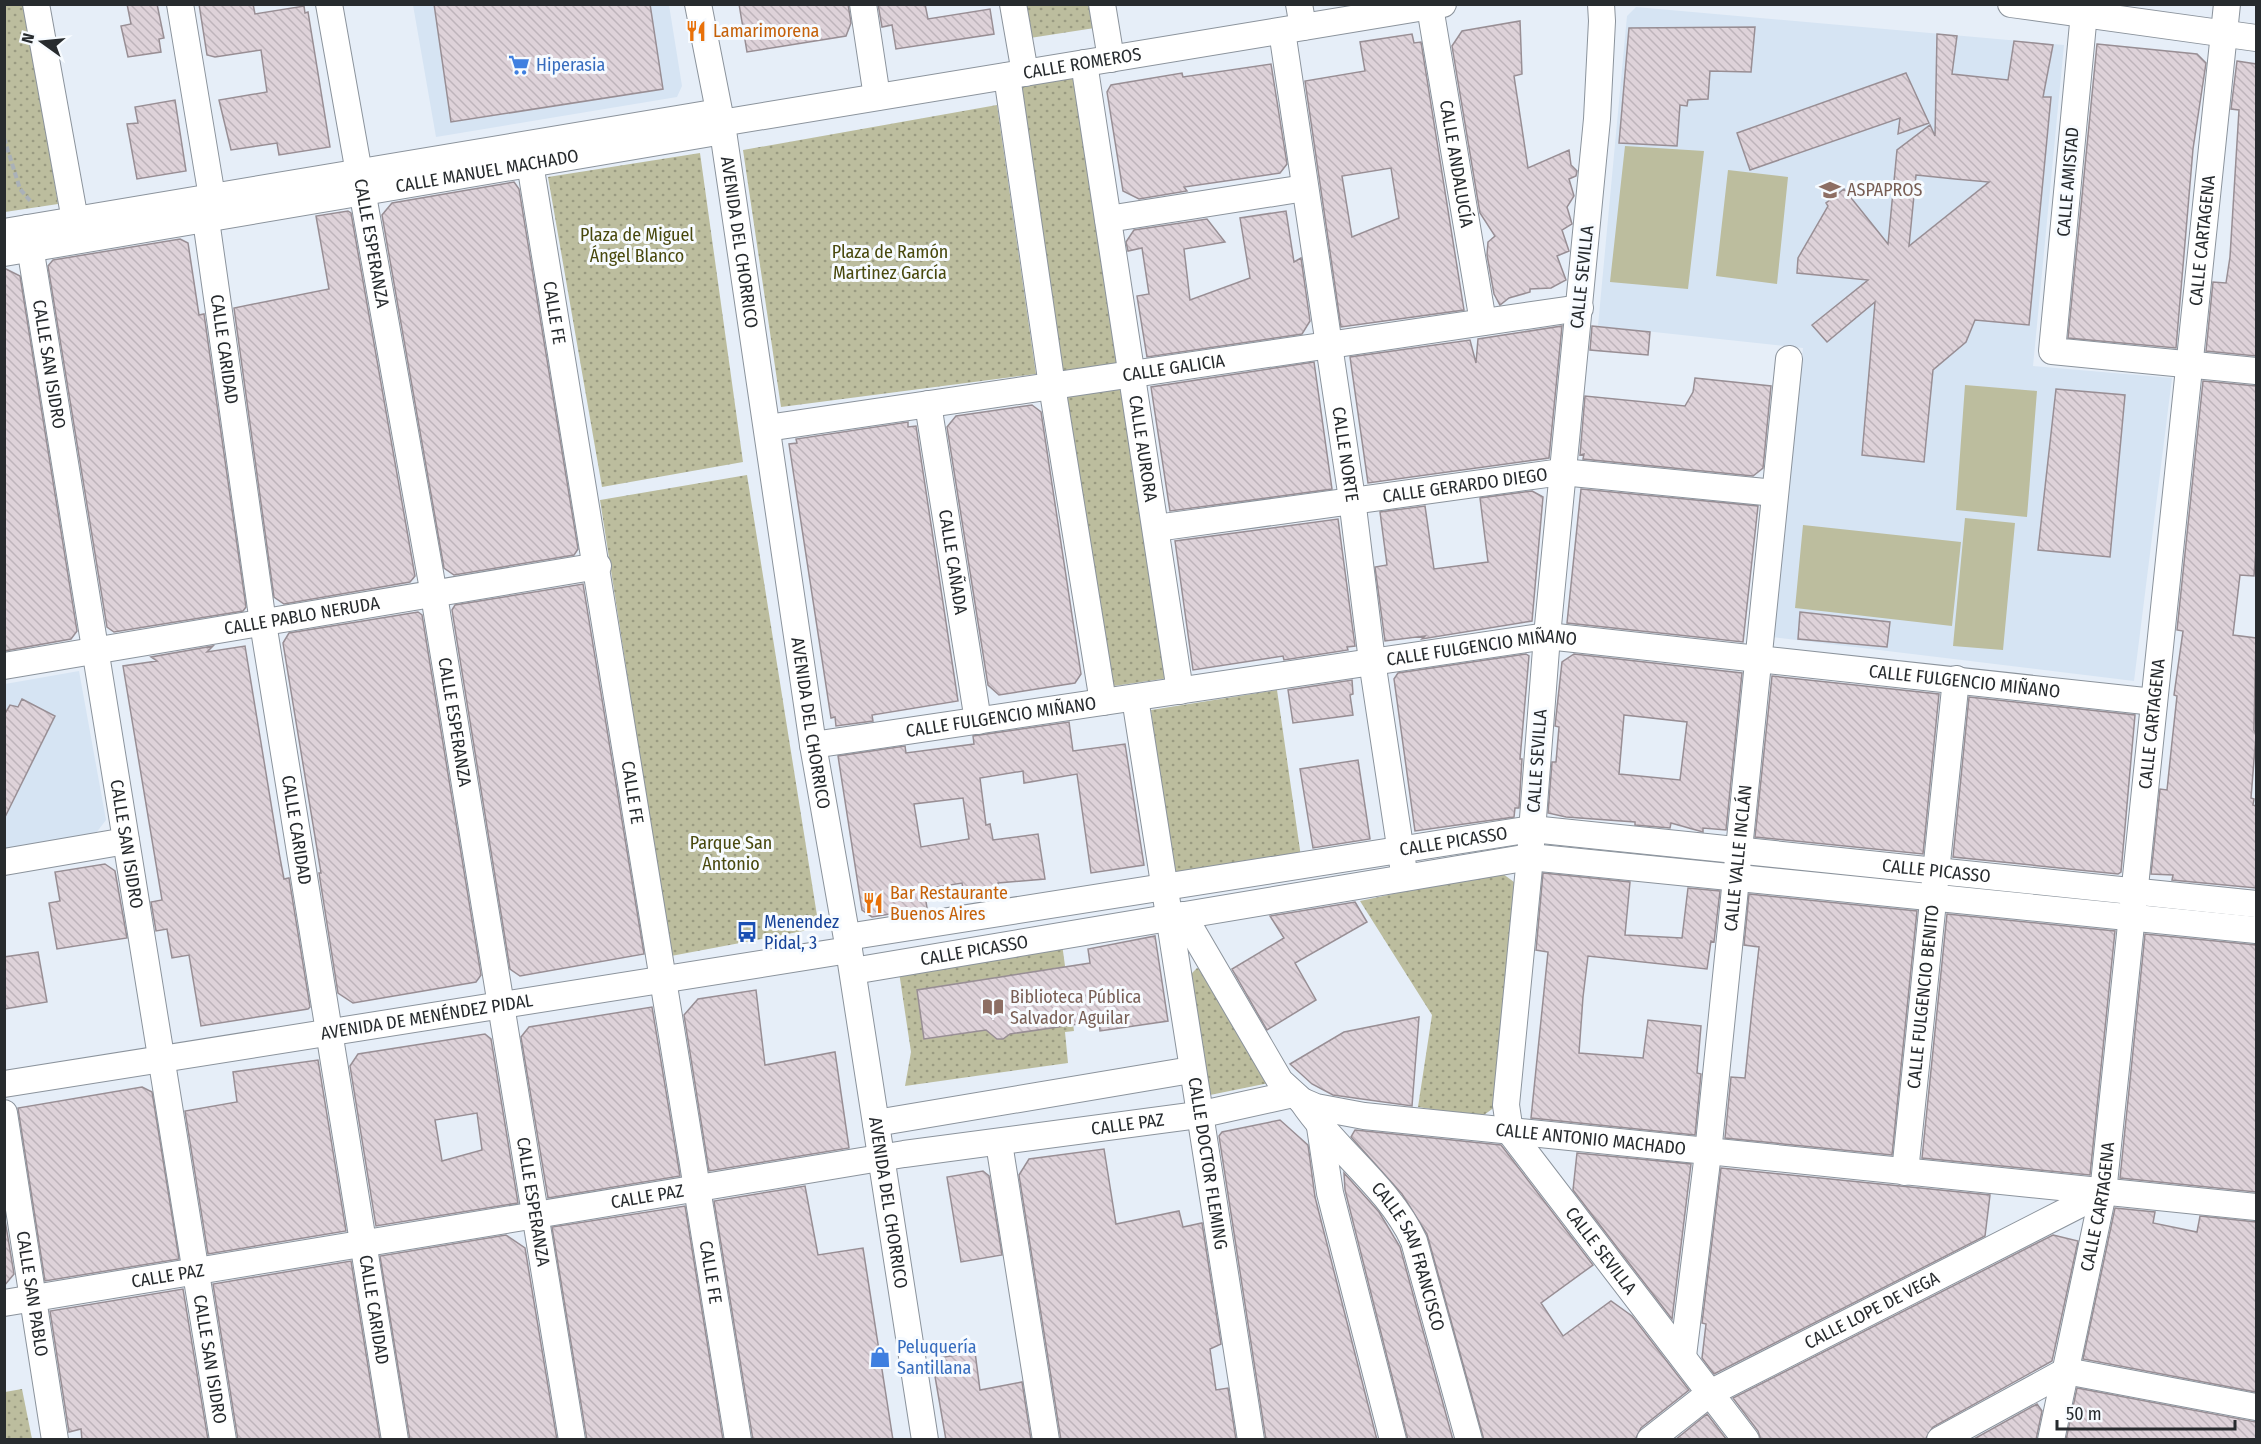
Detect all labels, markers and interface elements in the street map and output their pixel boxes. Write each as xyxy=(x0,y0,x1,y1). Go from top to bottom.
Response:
north arrow xyxy=(12,12,72,72)
restaurant icon: Lamarimorena xyxy=(684,19,708,43)
place label: Lamarimorena xyxy=(713,20,820,42)
text: N xyxy=(18,31,38,45)
street label: CALLE ROMEROS xyxy=(1021,43,1143,84)
supermarket icon: Hiperasia xyxy=(507,53,531,77)
place label: Hiperasia xyxy=(536,54,606,76)
street label: CALLE ANDALUCÍA xyxy=(1435,98,1478,230)
street label: CALLE AMISTAD xyxy=(2052,126,2084,238)
street label: CALLE MANUEL MACHADO xyxy=(394,145,580,197)
street label: AVENIDA DEL CHORRICO xyxy=(716,155,763,330)
street label: CALLE CARTAGENA xyxy=(2185,174,2220,307)
street label: CALLE ESPERANZA xyxy=(349,177,394,310)
school or university icon: ASPAPROS xyxy=(1818,178,1842,202)
place label: ASPAPROS xyxy=(1847,179,1923,201)
park label: Plaza de Miguel Ángel Blanco xyxy=(580,224,694,267)
street label: CALLE SEVILLA xyxy=(1566,224,1598,330)
park label: Plaza de Ramón Martinez García xyxy=(832,241,948,284)
street label: CALLE FE xyxy=(538,280,570,346)
street label: CALLE CARIDAD xyxy=(206,293,243,406)
street label: CALLE SAN ISIDRO xyxy=(28,298,70,430)
street label: CALLE GALICIA xyxy=(1121,349,1227,386)
street label: CALLE AURORA xyxy=(1124,394,1162,504)
street label: CALLE NORTE xyxy=(1327,405,1363,503)
street label: CALLE GERARDO DIEGO xyxy=(1381,463,1549,508)
street label: CALLE CAÑADA xyxy=(934,508,972,617)
street label: CALLE PABLO NERUDA xyxy=(223,592,382,640)
street label: CALLE FULGENCIO MIÑANO xyxy=(1385,625,1578,671)
street label: AVENIDA DEL CHORRICO xyxy=(786,636,835,811)
street label: CALLE ESPERANZA xyxy=(433,656,476,789)
street label: CALLE CARTAGENA xyxy=(2134,657,2170,790)
street label: CALLE FULGENCIO MIÑANO xyxy=(1868,660,2061,703)
street label: CALLE FULGENCIO MIÑANO xyxy=(904,692,1098,742)
street label: CALLE SEVILLA xyxy=(1522,708,1552,814)
street label: CALLE FE xyxy=(617,759,648,826)
street label: CALLE CARIDAD xyxy=(277,774,316,886)
street label: CALLE SAN ISIDRO xyxy=(105,778,148,910)
street label: CALLE VALLE INCLÁN xyxy=(1720,784,1757,933)
street label: CALLE PICASSO xyxy=(1398,822,1509,861)
park label: Parque San Antonio xyxy=(690,832,772,875)
street label: CALLE PICASSO xyxy=(1881,854,1992,887)
place label: Bar Restaurante Buenos Aires xyxy=(890,882,1008,925)
restaurant icon: Bar Restaurante Buenos Aires xyxy=(861,891,885,915)
street label: CALLE FULGENCIO BENITO xyxy=(1903,904,1944,1090)
place label: Menendez Pidal, 3 xyxy=(764,911,839,954)
bus stop icon: Menendez Pidal, 3 xyxy=(735,920,759,944)
street label: CALLE PICASSO xyxy=(919,931,1030,970)
place label: Biblioteca Pública Salvador Aguilar xyxy=(1010,986,1142,1029)
street label: AVENIDA DE MENÉNDEZ PIDAL xyxy=(319,989,534,1045)
library icon: Biblioteca Pública Salvador Aguilar xyxy=(981,995,1005,1019)
street label: CALLE DOCTOR FLEMING xyxy=(1183,1076,1232,1251)
street label: CALLE PAZ xyxy=(1090,1109,1166,1140)
street label: AVENIDA DEL CHORRICO xyxy=(864,1115,912,1290)
street label: CALLE ANTONIO MACHADO xyxy=(1494,1118,1687,1160)
street label: CALLE ESPERANZA xyxy=(512,1136,555,1268)
street label: CALLE CARTAGENA xyxy=(2076,1140,2119,1274)
street label: CALLE SAN FRANCISCO xyxy=(1367,1177,1449,1334)
street label: CALLE PAZ xyxy=(609,1180,685,1213)
street label: CALLE SEVILLA xyxy=(1560,1203,1642,1299)
street label: CALLE SAN PABLO xyxy=(12,1229,53,1358)
street label: CALLE FE xyxy=(695,1239,727,1305)
street label: CALLE CARIDAD xyxy=(354,1253,394,1366)
street label: CALLE PAZ xyxy=(130,1259,206,1293)
street label: CALLE LOPE DE VEGA xyxy=(1801,1267,1943,1354)
street label: CALLE SAN ISIDRO xyxy=(189,1293,231,1426)
place label: Peluquería Santillana xyxy=(897,1336,977,1379)
shop icon: Peluquería Santillana xyxy=(868,1345,892,1369)
scale bar xyxy=(2057,1393,2236,1431)
text: 50 m xyxy=(2066,1403,2102,1425)

